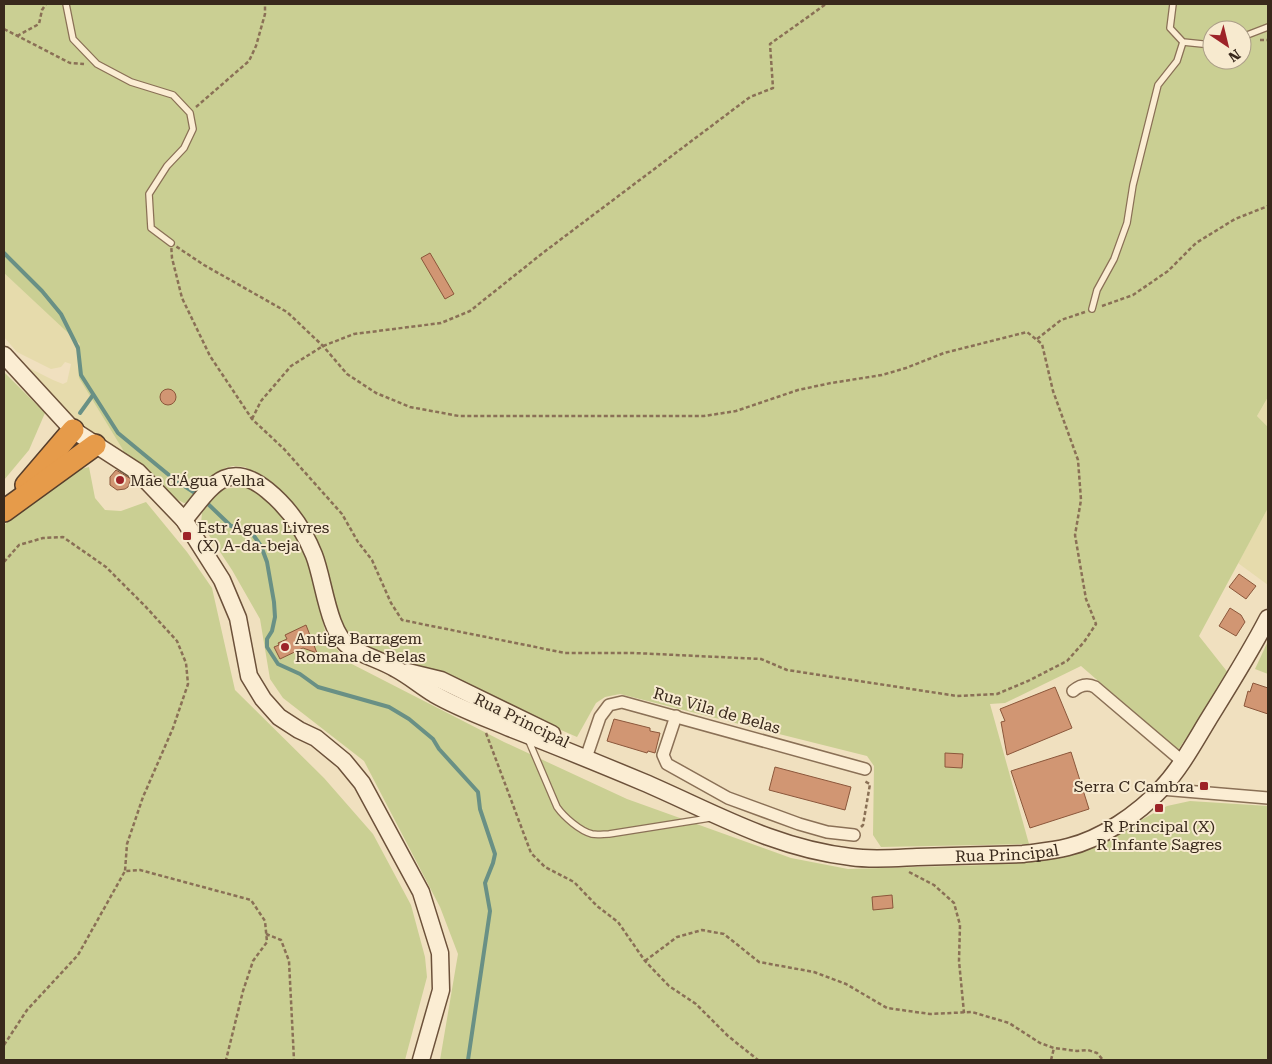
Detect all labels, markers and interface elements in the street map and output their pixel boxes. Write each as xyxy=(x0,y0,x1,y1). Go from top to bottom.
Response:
north arrow xyxy=(1202,20,1252,70)
text: N xyxy=(1225,46,1243,65)
place label: Mãe d'Água Velha xyxy=(130,471,265,490)
marker: Mãe d'Água Velha xyxy=(114,474,126,486)
place label: Estr Águas Livres (X) A-da-beja xyxy=(197,518,330,555)
marker: Estr Águas Livres (X) A-da-beja xyxy=(181,530,193,542)
place label: Antiga Barragem Romana de Belas xyxy=(295,629,426,666)
marker: Antiga Barragem Romana de Belas xyxy=(279,641,291,653)
street label: Rua Vila de Belas xyxy=(651,683,783,738)
street label: Rua Principal xyxy=(471,689,573,752)
place label: Serra C Cambra xyxy=(1074,777,1194,796)
marker: Serra C Cambra xyxy=(1198,780,1210,792)
marker: R Principal (X) R Infante Sagres xyxy=(1153,802,1165,814)
place label: R Principal (X) R Infante Sagres xyxy=(1096,817,1222,854)
street label: Rua Principal xyxy=(955,840,1060,866)

